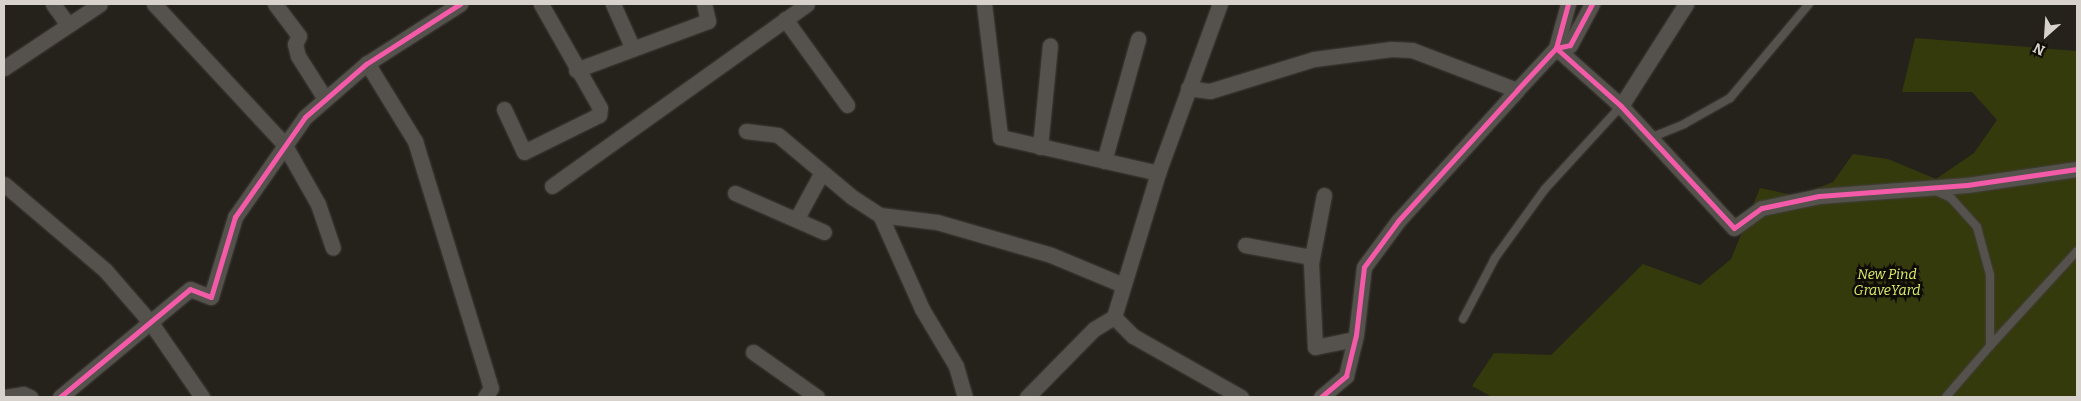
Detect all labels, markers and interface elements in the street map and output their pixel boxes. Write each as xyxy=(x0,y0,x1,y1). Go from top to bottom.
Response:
north arrow xyxy=(2021,10,2071,60)
text: N xyxy=(2031,39,2048,59)
park label: New Pind GraveYard xyxy=(1854,267,1920,300)

